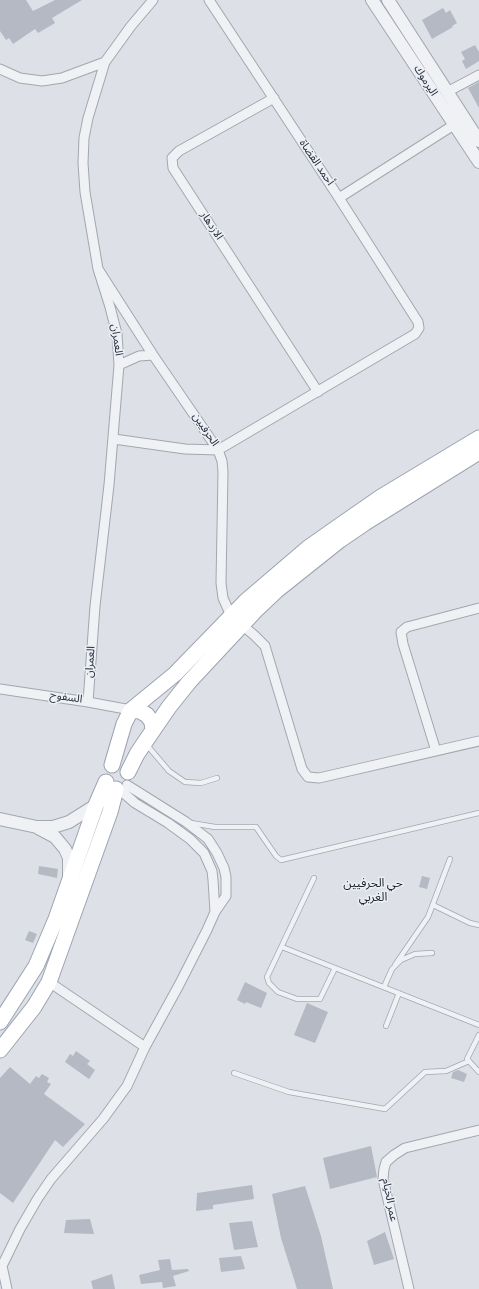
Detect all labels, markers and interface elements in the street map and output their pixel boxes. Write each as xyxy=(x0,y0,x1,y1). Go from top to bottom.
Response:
street label: اليرموك xyxy=(410,63,440,99)
street label: أحمد القضاة xyxy=(296,138,336,188)
street label: الازدهار xyxy=(197,209,225,243)
street label: العمران xyxy=(107,323,125,357)
street label: الحرفيين xyxy=(189,411,221,449)
street label: العمران xyxy=(83,646,99,678)
street label: السفوح xyxy=(49,689,83,707)
district label: حي الحرفيين الغربي xyxy=(343,877,403,905)
street label: عمر الخيام xyxy=(378,1177,400,1223)

